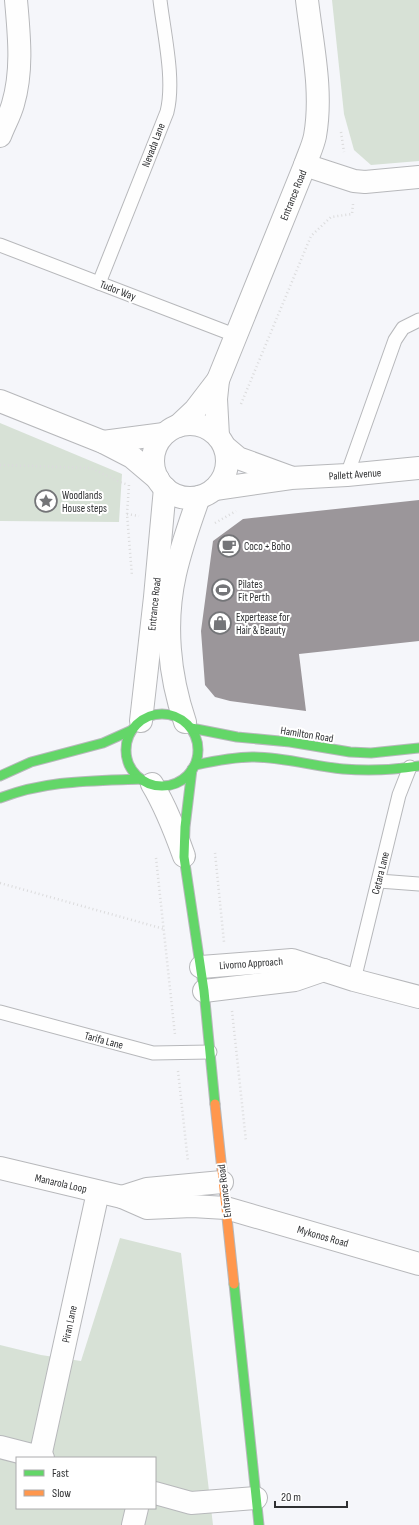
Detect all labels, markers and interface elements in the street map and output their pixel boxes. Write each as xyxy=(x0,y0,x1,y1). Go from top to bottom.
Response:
street label: Nevada Lane xyxy=(139,121,168,169)
street label: Entrance Road xyxy=(277,168,310,222)
street label: Tudor Way xyxy=(98,278,138,304)
street label: Pallett Avenue xyxy=(328,466,382,483)
place icon: Woodlands House steps xyxy=(33,488,59,514)
place label: Woodlands House steps xyxy=(62,489,107,515)
cafe icon: Coco + Boho xyxy=(216,533,242,559)
place label: Coco + Boho xyxy=(244,540,291,553)
street label: Entrance Road xyxy=(145,576,164,631)
sports icon: Pilates Fit Perth xyxy=(210,577,236,603)
place label: Pilates Fit Perth xyxy=(238,578,270,604)
shop icon: Expertease for Hair & Beauty xyxy=(207,610,233,636)
place label: Expertease for Hair & Beauty xyxy=(236,611,290,637)
street label: Hamilton Road xyxy=(279,724,335,745)
street label: Cetara Lane xyxy=(369,850,392,896)
street label: Livorno Approach xyxy=(219,955,284,972)
street label: Tarifa Lane xyxy=(83,1029,125,1052)
street label: Entrance Road xyxy=(215,1163,234,1218)
street label: Manarola Loop xyxy=(34,1171,88,1196)
street label: Mykonos Road xyxy=(296,1223,350,1250)
street label: Piran Lane xyxy=(59,1304,80,1344)
legend xyxy=(16,1457,156,1509)
text: Fast xyxy=(52,1466,69,1481)
scale bar xyxy=(275,1483,347,1509)
text: Slow xyxy=(52,1486,71,1501)
text: 20 m xyxy=(281,1490,301,1505)

